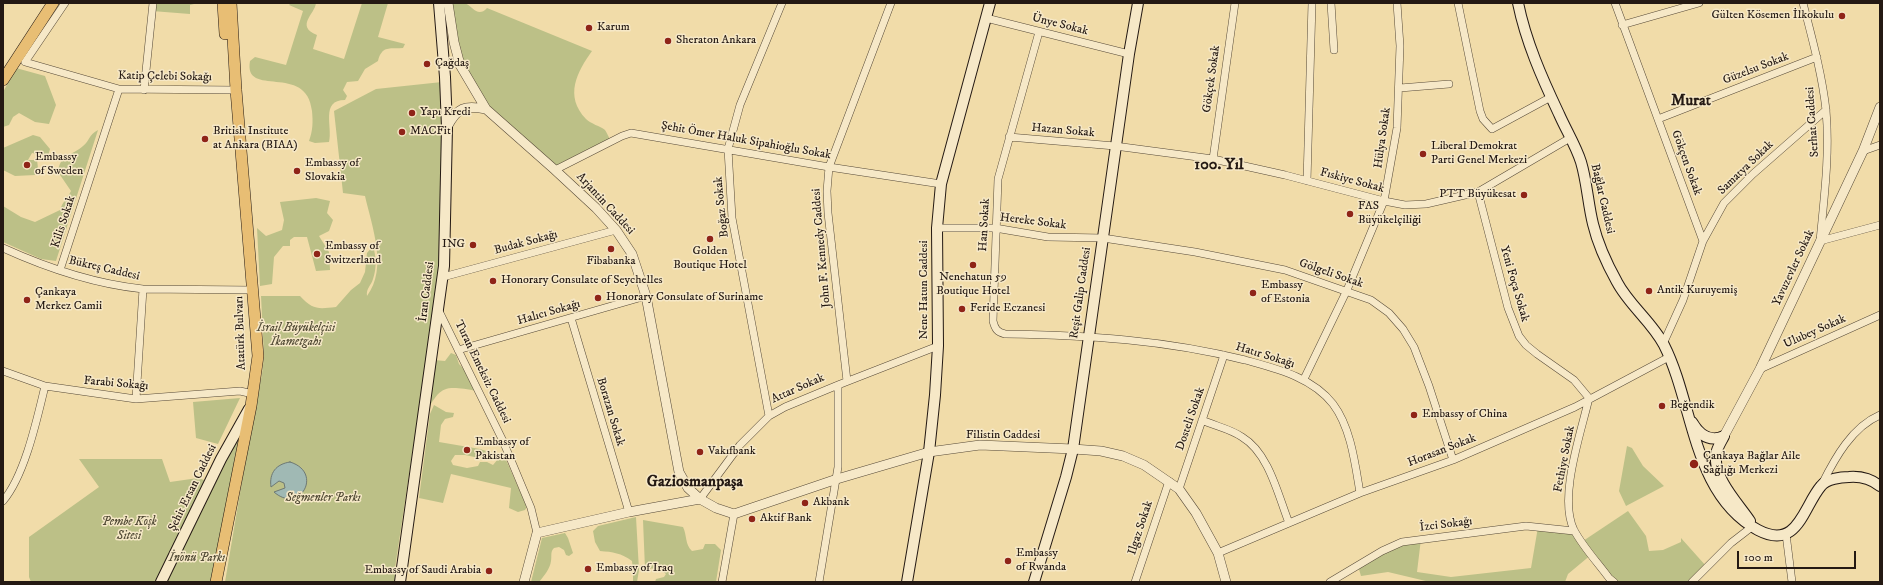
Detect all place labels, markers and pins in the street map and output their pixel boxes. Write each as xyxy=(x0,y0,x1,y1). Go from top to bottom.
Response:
place label: Gülten Kösemen İlkokulu xyxy=(1711,9,1834,23)
marker: Gülten Kösemen İlkokulu xyxy=(1837,11,1847,21)
place label: Karum xyxy=(597,21,630,35)
marker: Karum xyxy=(584,23,594,33)
place label: Sheraton Ankara xyxy=(676,34,756,48)
marker: Sheraton Ankara xyxy=(663,36,673,46)
place label: Çağdaş xyxy=(435,57,469,71)
marker: Çağdaş xyxy=(422,59,432,69)
place label: Yapı Kredi xyxy=(420,106,471,120)
marker: Yapı Kredi xyxy=(407,108,417,118)
place label: British Institute at Ankara (BIAA) xyxy=(213,125,297,153)
place label: MACFit xyxy=(410,125,451,139)
marker: MACFit xyxy=(397,127,407,137)
marker: British Institute at Ankara (BIAA) xyxy=(200,134,210,144)
place label: Liberal Demokrat Parti Genel Merkezi xyxy=(1431,140,1527,168)
marker: Liberal Demokrat Parti Genel Merkezi xyxy=(1418,149,1428,159)
place label: Embassy of Sweden xyxy=(35,151,83,179)
place label: Embassy of Slovakia xyxy=(305,157,359,185)
marker: Embassy of Sweden xyxy=(22,160,32,170)
marker: Embassy of Slovakia xyxy=(292,166,302,176)
place label: PTT Büyükesat xyxy=(1439,188,1516,202)
marker: PTT Büyükesat xyxy=(1519,190,1529,200)
place label: FAS Büyükelçiliği xyxy=(1358,200,1421,228)
marker: FAS Büyükelçiliği xyxy=(1345,209,1355,219)
marker: Golden Boutique Hotel xyxy=(705,234,715,244)
place label: ING xyxy=(442,238,465,252)
place label: Embassy of Switzerland xyxy=(325,240,381,268)
marker: ING xyxy=(468,240,478,250)
marker: Fibabanka xyxy=(606,244,616,254)
place label: Golden Boutique Hotel xyxy=(673,245,747,273)
marker: Embassy of Switzerland xyxy=(312,249,322,259)
place label: Fibabanka xyxy=(586,255,636,269)
marker: Nenehatun 59 Boutique Hotel xyxy=(968,260,978,270)
place label: Nenehatun 59 Boutique Hotel xyxy=(936,271,1010,299)
place label: Honorary Consulate of Seychelles xyxy=(501,274,663,288)
marker: Honorary Consulate of Seychelles xyxy=(488,276,498,286)
place label: Embassy of Estonia xyxy=(1261,279,1310,307)
place label: Antik Kuruyemiş xyxy=(1657,284,1737,298)
place label: Çankaya Merkez Camii xyxy=(35,286,102,314)
marker: Antik Kuruyemiş xyxy=(1644,286,1654,296)
marker: Embassy of Estonia xyxy=(1248,288,1258,298)
place label: Honorary Consulate of Suriname xyxy=(606,291,763,305)
marker: Honorary Consulate of Suriname xyxy=(593,293,603,303)
marker: Çankaya Merkez Camii xyxy=(22,295,32,305)
place label: Feride Eczanesi xyxy=(970,302,1045,316)
marker: Feride Eczanesi xyxy=(957,304,967,314)
place label: Beğendik xyxy=(1670,399,1715,413)
marker: Beğendik xyxy=(1657,401,1667,411)
place label: Embassy of China xyxy=(1422,408,1507,422)
marker: Embassy of China xyxy=(1409,410,1419,420)
place label: Embassy of Pakistan xyxy=(475,436,529,464)
marker: Embassy of Pakistan xyxy=(462,445,472,455)
place label: Vakıfbank xyxy=(708,445,756,459)
marker: Vakıfbank xyxy=(695,447,705,457)
place label: Çankaya Bağlar Aile Sağlığı Merkezi xyxy=(1703,450,1800,478)
marker: Çankaya Bağlar Aile Sağlığı Merkezi xyxy=(1688,458,1700,470)
place label: Akbank xyxy=(813,496,849,510)
marker: Akbank xyxy=(800,498,810,508)
place label: Aktif Bank xyxy=(760,512,812,526)
marker: Aktif Bank xyxy=(747,514,757,524)
place label: Embassy of Rwanda xyxy=(1016,547,1066,575)
marker: Embassy of Rwanda xyxy=(1003,556,1013,566)
place label: Embassy of Iraq xyxy=(596,562,673,576)
place label: Embassy of Saudi Arabia xyxy=(364,564,481,578)
marker: Embassy of Iraq xyxy=(583,564,593,574)
marker: Embassy of Saudi Arabia xyxy=(484,566,494,576)

